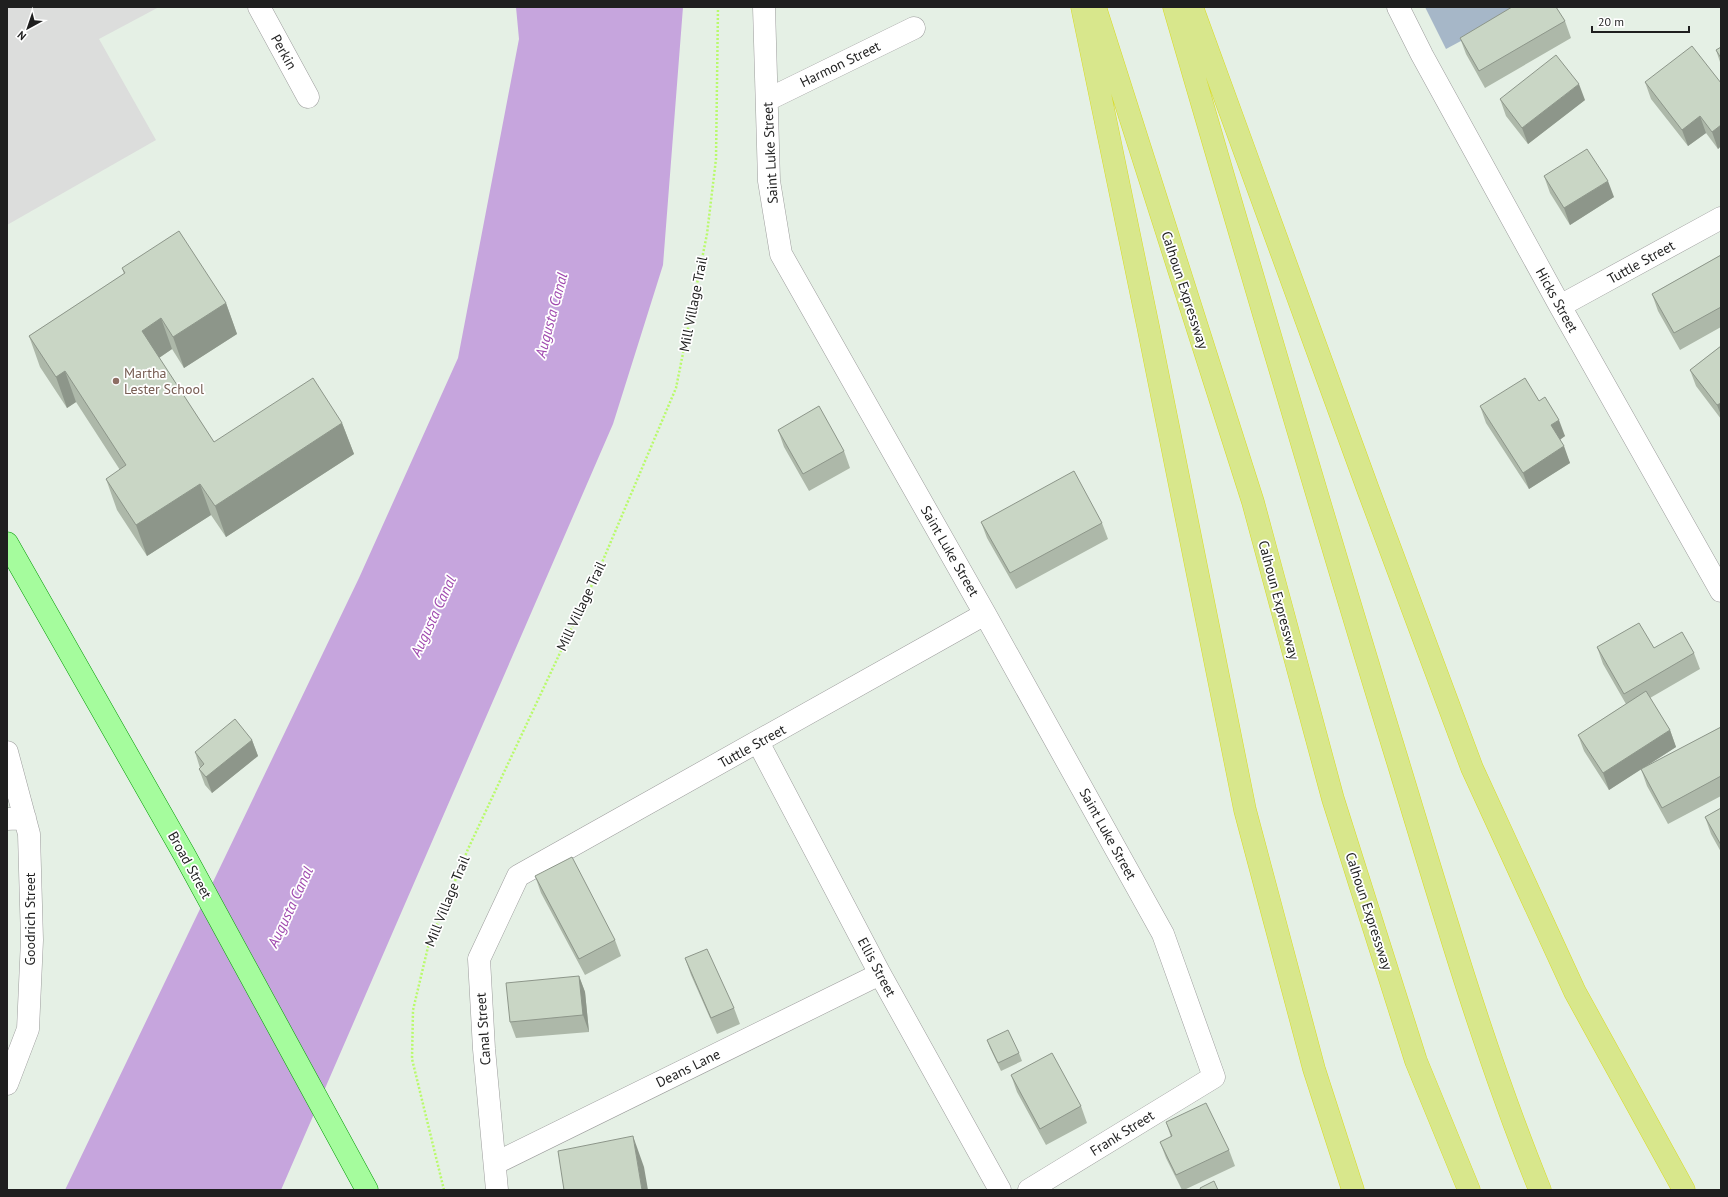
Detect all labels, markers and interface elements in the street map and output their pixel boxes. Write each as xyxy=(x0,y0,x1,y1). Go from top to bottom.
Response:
north arrow xyxy=(8,8,48,48)
scale bar xyxy=(1592,8,1689,34)
text: 20 m xyxy=(1598,14,1624,29)
text: N xyxy=(14,28,29,43)
street label: Perkin xyxy=(267,31,301,73)
street label: Harmon Street xyxy=(797,37,883,91)
street label: Saint Luke Street xyxy=(758,101,782,204)
street label: Calhoun Expressway xyxy=(1157,229,1213,352)
street label: Tuttle Street xyxy=(1604,236,1678,288)
street label: Mill Village Trail xyxy=(675,255,711,353)
street label: Hicks Street xyxy=(1532,264,1582,336)
water label: Augusta Canal xyxy=(530,270,571,361)
place label: Martha Lester School xyxy=(124,364,204,398)
marker: Martha Lester School xyxy=(111,376,121,386)
street label: Saint Luke Street xyxy=(917,502,983,600)
street label: Calhoun Expressway xyxy=(1254,538,1304,662)
street label: Mill Village Trail xyxy=(552,558,610,654)
water label: Augusta Canal xyxy=(406,572,460,660)
street label: Tuttle Street xyxy=(715,720,789,772)
street label: Saint Luke Street xyxy=(1075,785,1141,883)
street label: Broad Street xyxy=(164,828,216,902)
street label: Calhoun Expressway xyxy=(1341,850,1397,973)
street label: Mill Village Trail xyxy=(421,853,473,949)
water label: Augusta Canal xyxy=(263,863,317,951)
street label: Goodrich Street xyxy=(21,872,39,966)
street label: Ellis Street xyxy=(854,934,900,1000)
street label: Canal Street xyxy=(471,992,495,1066)
street label: Deans Lane xyxy=(653,1045,723,1091)
street label: Frank Street xyxy=(1087,1106,1158,1160)

